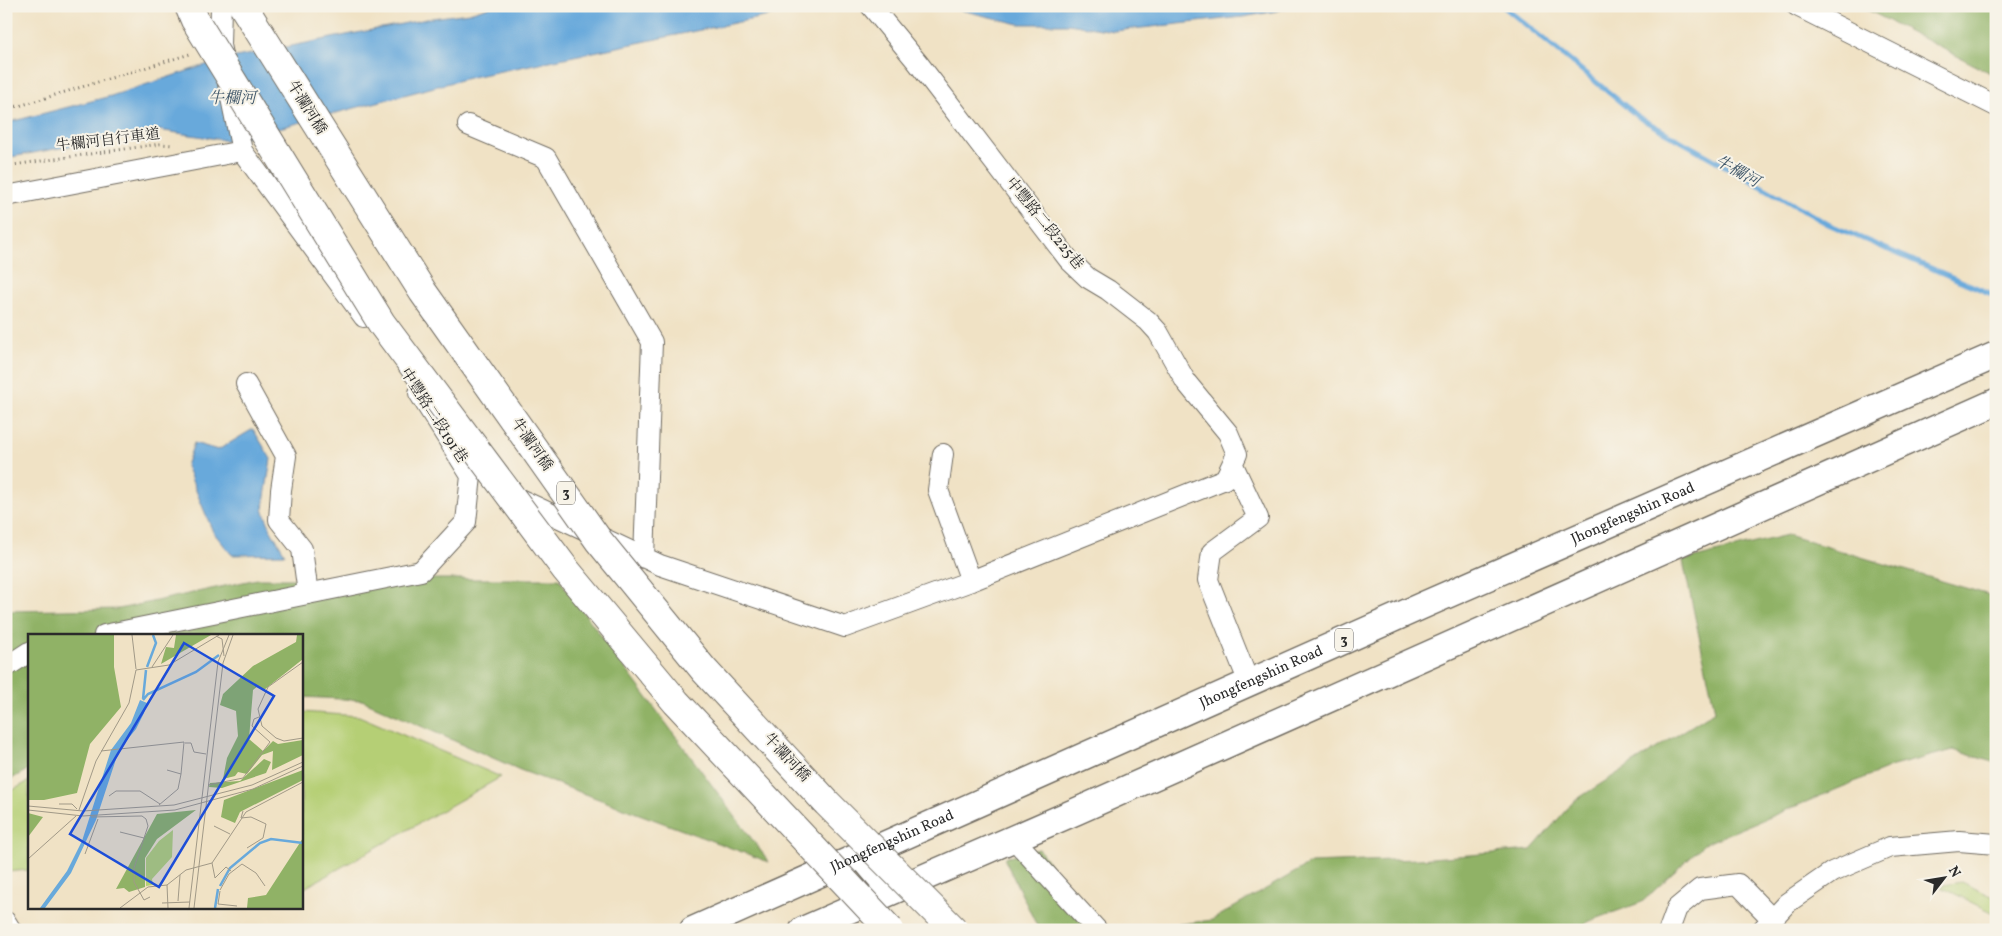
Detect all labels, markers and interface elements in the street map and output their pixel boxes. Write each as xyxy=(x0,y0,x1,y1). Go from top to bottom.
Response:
street label: 牛瀾河橋 xyxy=(281,77,331,139)
water label: 牛欄河 xyxy=(208,88,259,110)
street label: 牛欄河自行車道 xyxy=(55,124,161,158)
water label: 牛欄河 xyxy=(1711,151,1766,195)
street label: 中豐路二段225巷 xyxy=(1000,173,1088,275)
street label: 中豐路二段191巷 xyxy=(394,364,472,468)
street label: 牛瀾河橋 xyxy=(505,414,557,476)
street label: Jhongfengshin Road xyxy=(1568,477,1698,550)
road number: 3 xyxy=(557,482,575,504)
road number: 3 xyxy=(1335,628,1353,652)
inset map xyxy=(28,634,302,908)
street label: Jhongfengshin Road xyxy=(1196,641,1326,714)
street label: 牛瀾河橋 xyxy=(758,729,814,787)
street label: Jhongfengshin Road xyxy=(827,805,957,878)
north arrow xyxy=(1920,854,1970,904)
text: N xyxy=(1943,863,1965,881)

